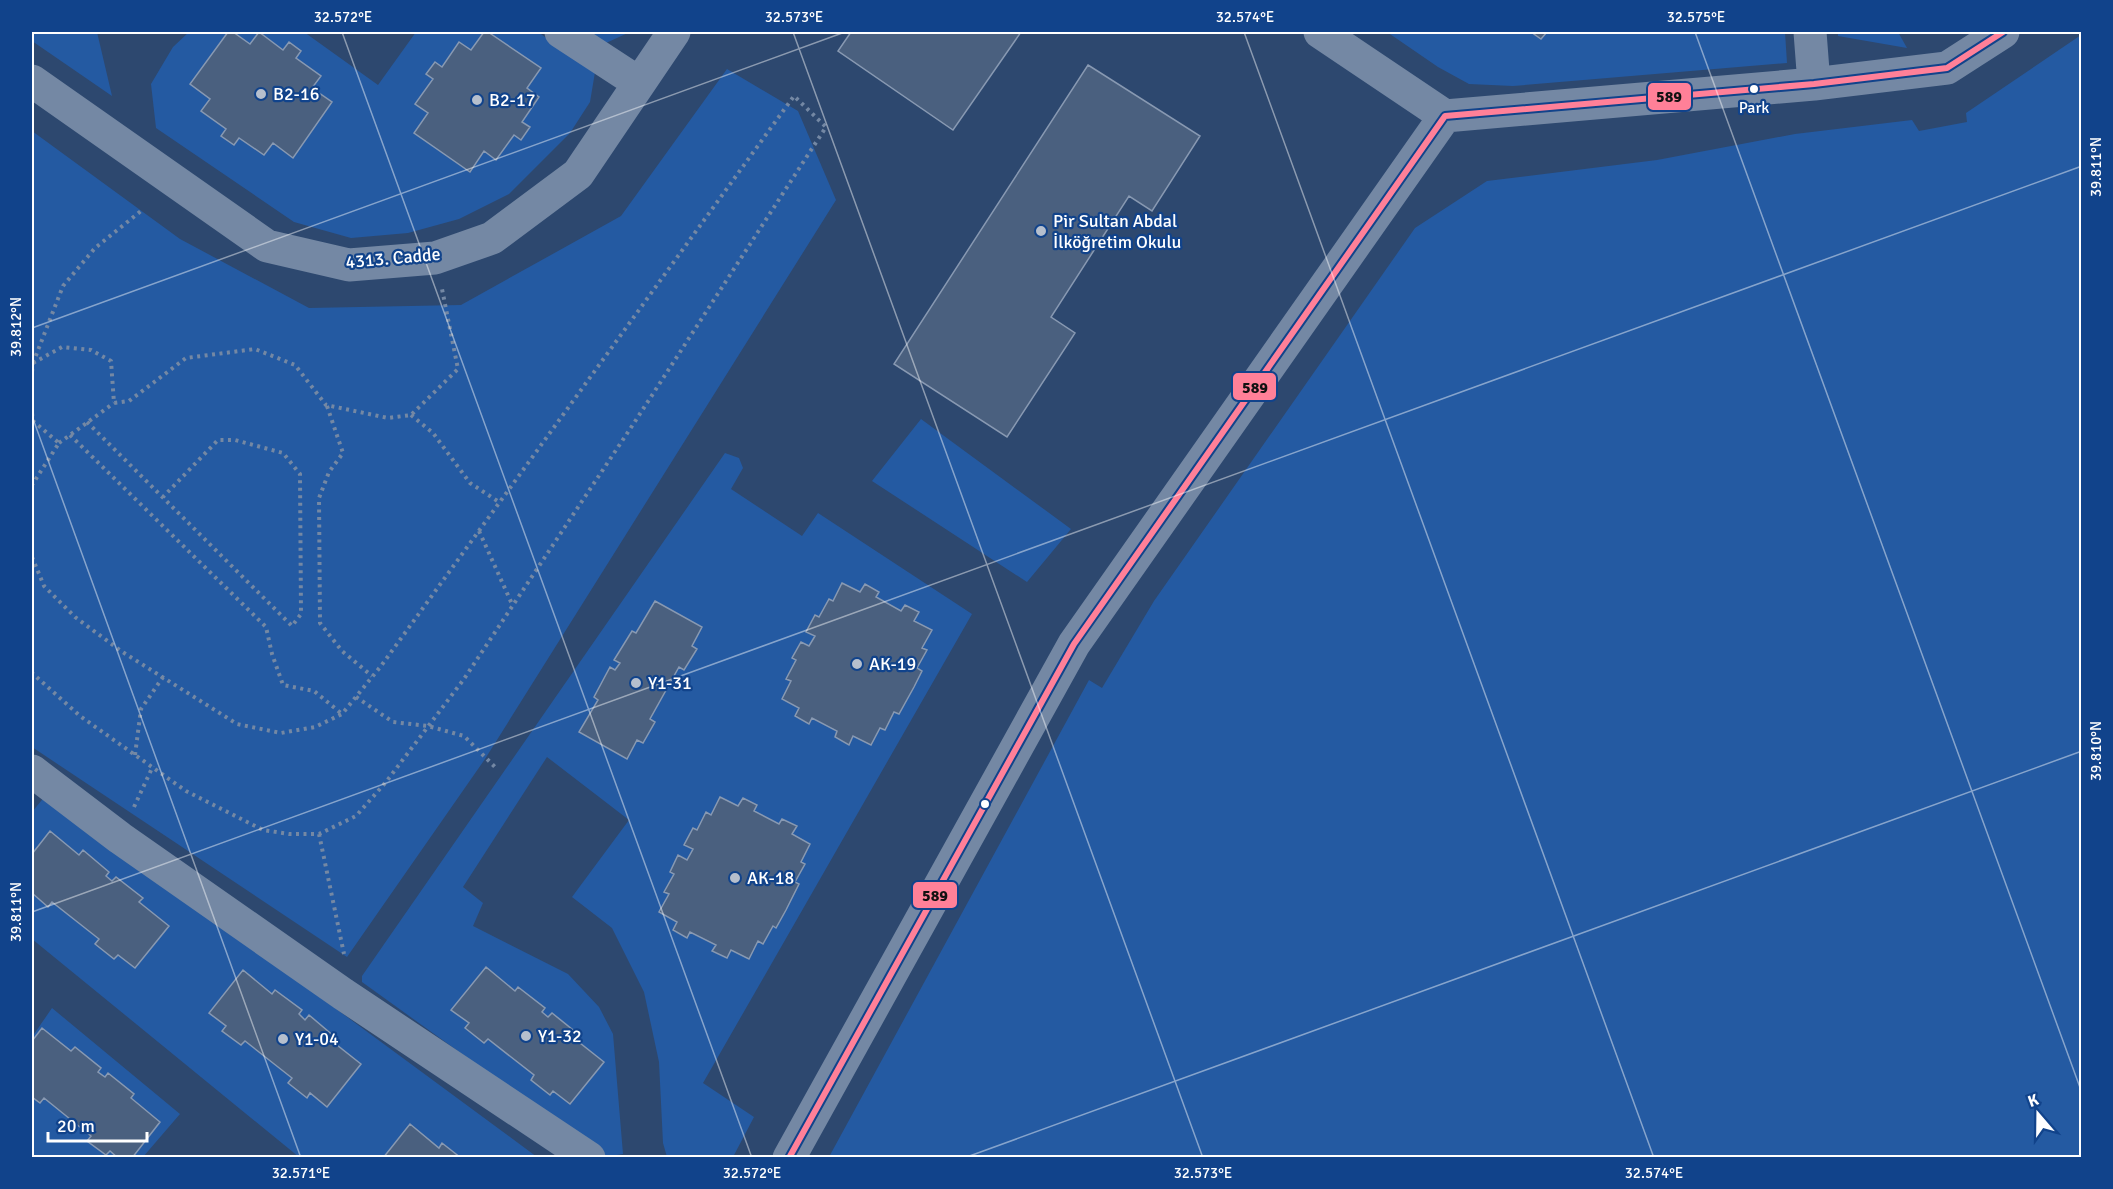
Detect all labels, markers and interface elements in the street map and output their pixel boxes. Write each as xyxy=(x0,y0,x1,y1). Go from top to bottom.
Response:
text: 32.572°E xyxy=(314,8,372,26)
text: 32.573°E xyxy=(765,8,823,26)
text: 32.574°E xyxy=(1216,8,1274,26)
text: 32.575°E xyxy=(1667,8,1725,26)
line badge: 589 xyxy=(1647,82,1692,111)
place label: B2-16 xyxy=(273,83,319,105)
marker: Park xyxy=(1748,83,1760,95)
marker: B2-16 xyxy=(254,87,268,101)
text: 589 xyxy=(1656,87,1682,107)
place label: B2-17 xyxy=(489,89,535,111)
marker: B2-17 xyxy=(470,93,484,107)
place label: Park xyxy=(1739,98,1769,118)
text: 39.811°N xyxy=(2087,137,2105,197)
place label: Pir Sultan Abdal İlköğretim Okulu xyxy=(1053,210,1181,253)
marker: Pir Sultan Abdal İlköğretim Okulu xyxy=(1034,224,1048,238)
street label: 4313. Cadde xyxy=(344,243,442,273)
text: 39.812°N xyxy=(7,297,25,357)
line badge: 589 xyxy=(1232,372,1277,401)
text: 589 xyxy=(1242,378,1268,398)
place label: AK-19 xyxy=(869,653,916,675)
marker: AK-19 xyxy=(850,657,864,671)
place label: Y1-31 xyxy=(648,672,692,694)
marker: Y1-31 xyxy=(629,676,643,690)
text: 39.810°N xyxy=(2087,721,2105,781)
unlabelled marker xyxy=(979,798,991,810)
place label: AK-18 xyxy=(747,867,794,889)
marker: AK-18 xyxy=(728,871,742,885)
line badge: 589 xyxy=(912,881,958,909)
text: 39.811°N xyxy=(7,882,25,942)
text: 589 xyxy=(922,886,948,906)
place label: Y1-32 xyxy=(538,1025,582,1047)
place label: Y1-04 xyxy=(295,1028,339,1050)
marker: Y1-32 xyxy=(519,1029,533,1043)
marker: Y1-04 xyxy=(276,1032,290,1046)
north arrow xyxy=(2008,1084,2068,1144)
text: K xyxy=(2025,1090,2041,1112)
scale bar xyxy=(48,1105,147,1143)
text: 20 m xyxy=(57,1115,95,1137)
text: 32.571°E xyxy=(272,1164,330,1182)
text: 32.572°E xyxy=(723,1164,781,1182)
text: 32.573°E xyxy=(1174,1164,1232,1182)
text: 32.574°E xyxy=(1625,1164,1683,1182)

